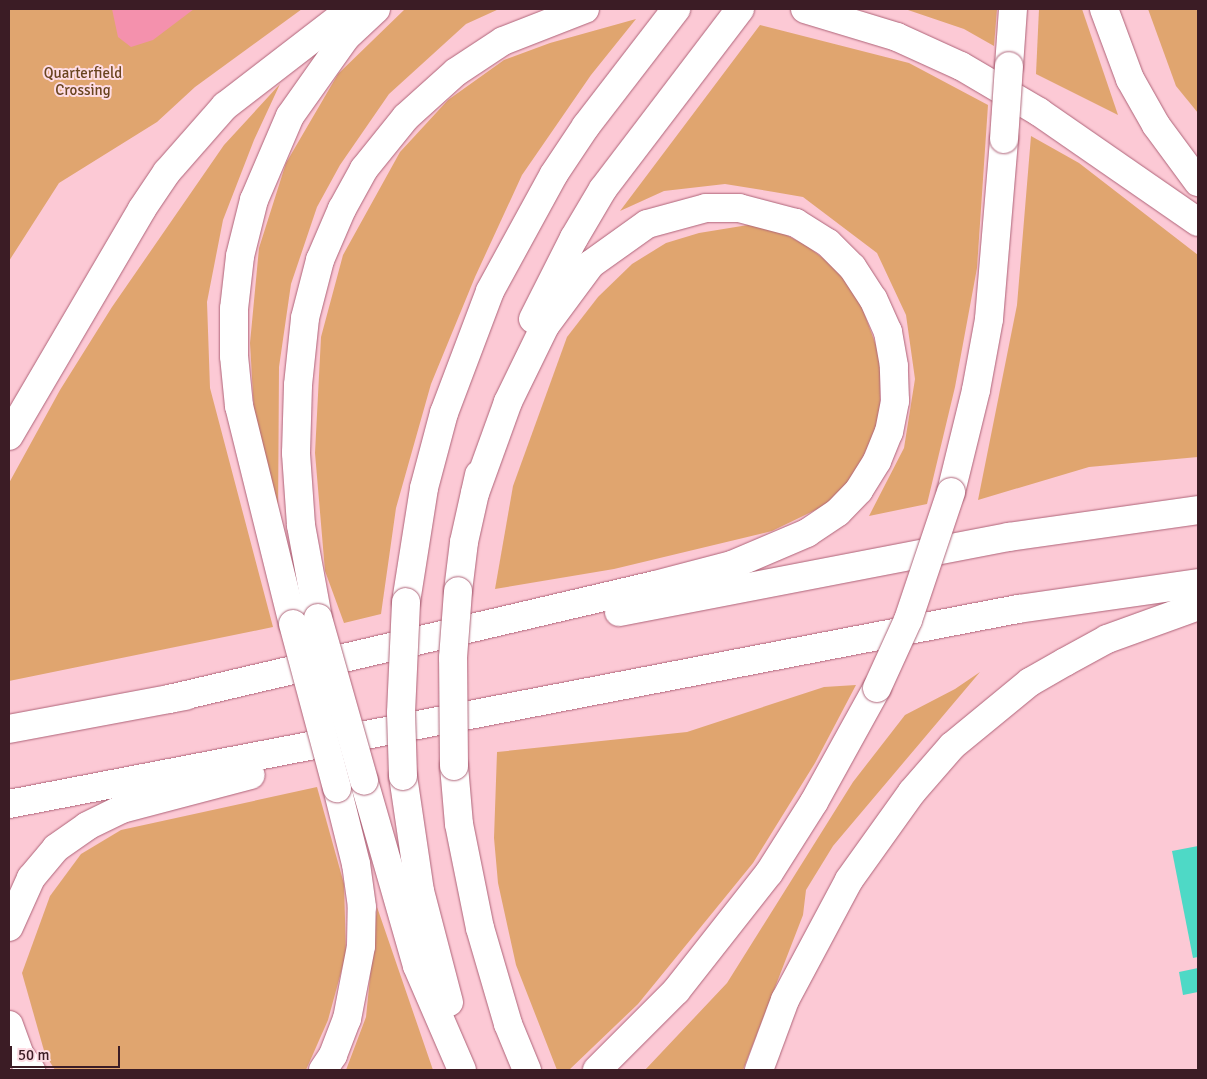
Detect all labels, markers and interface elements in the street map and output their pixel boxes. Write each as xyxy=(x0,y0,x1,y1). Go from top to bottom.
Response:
park label: Quarterfield Crossing xyxy=(44,64,122,99)
scale bar xyxy=(12,1036,122,1068)
text: 50 m xyxy=(18,1046,49,1064)

